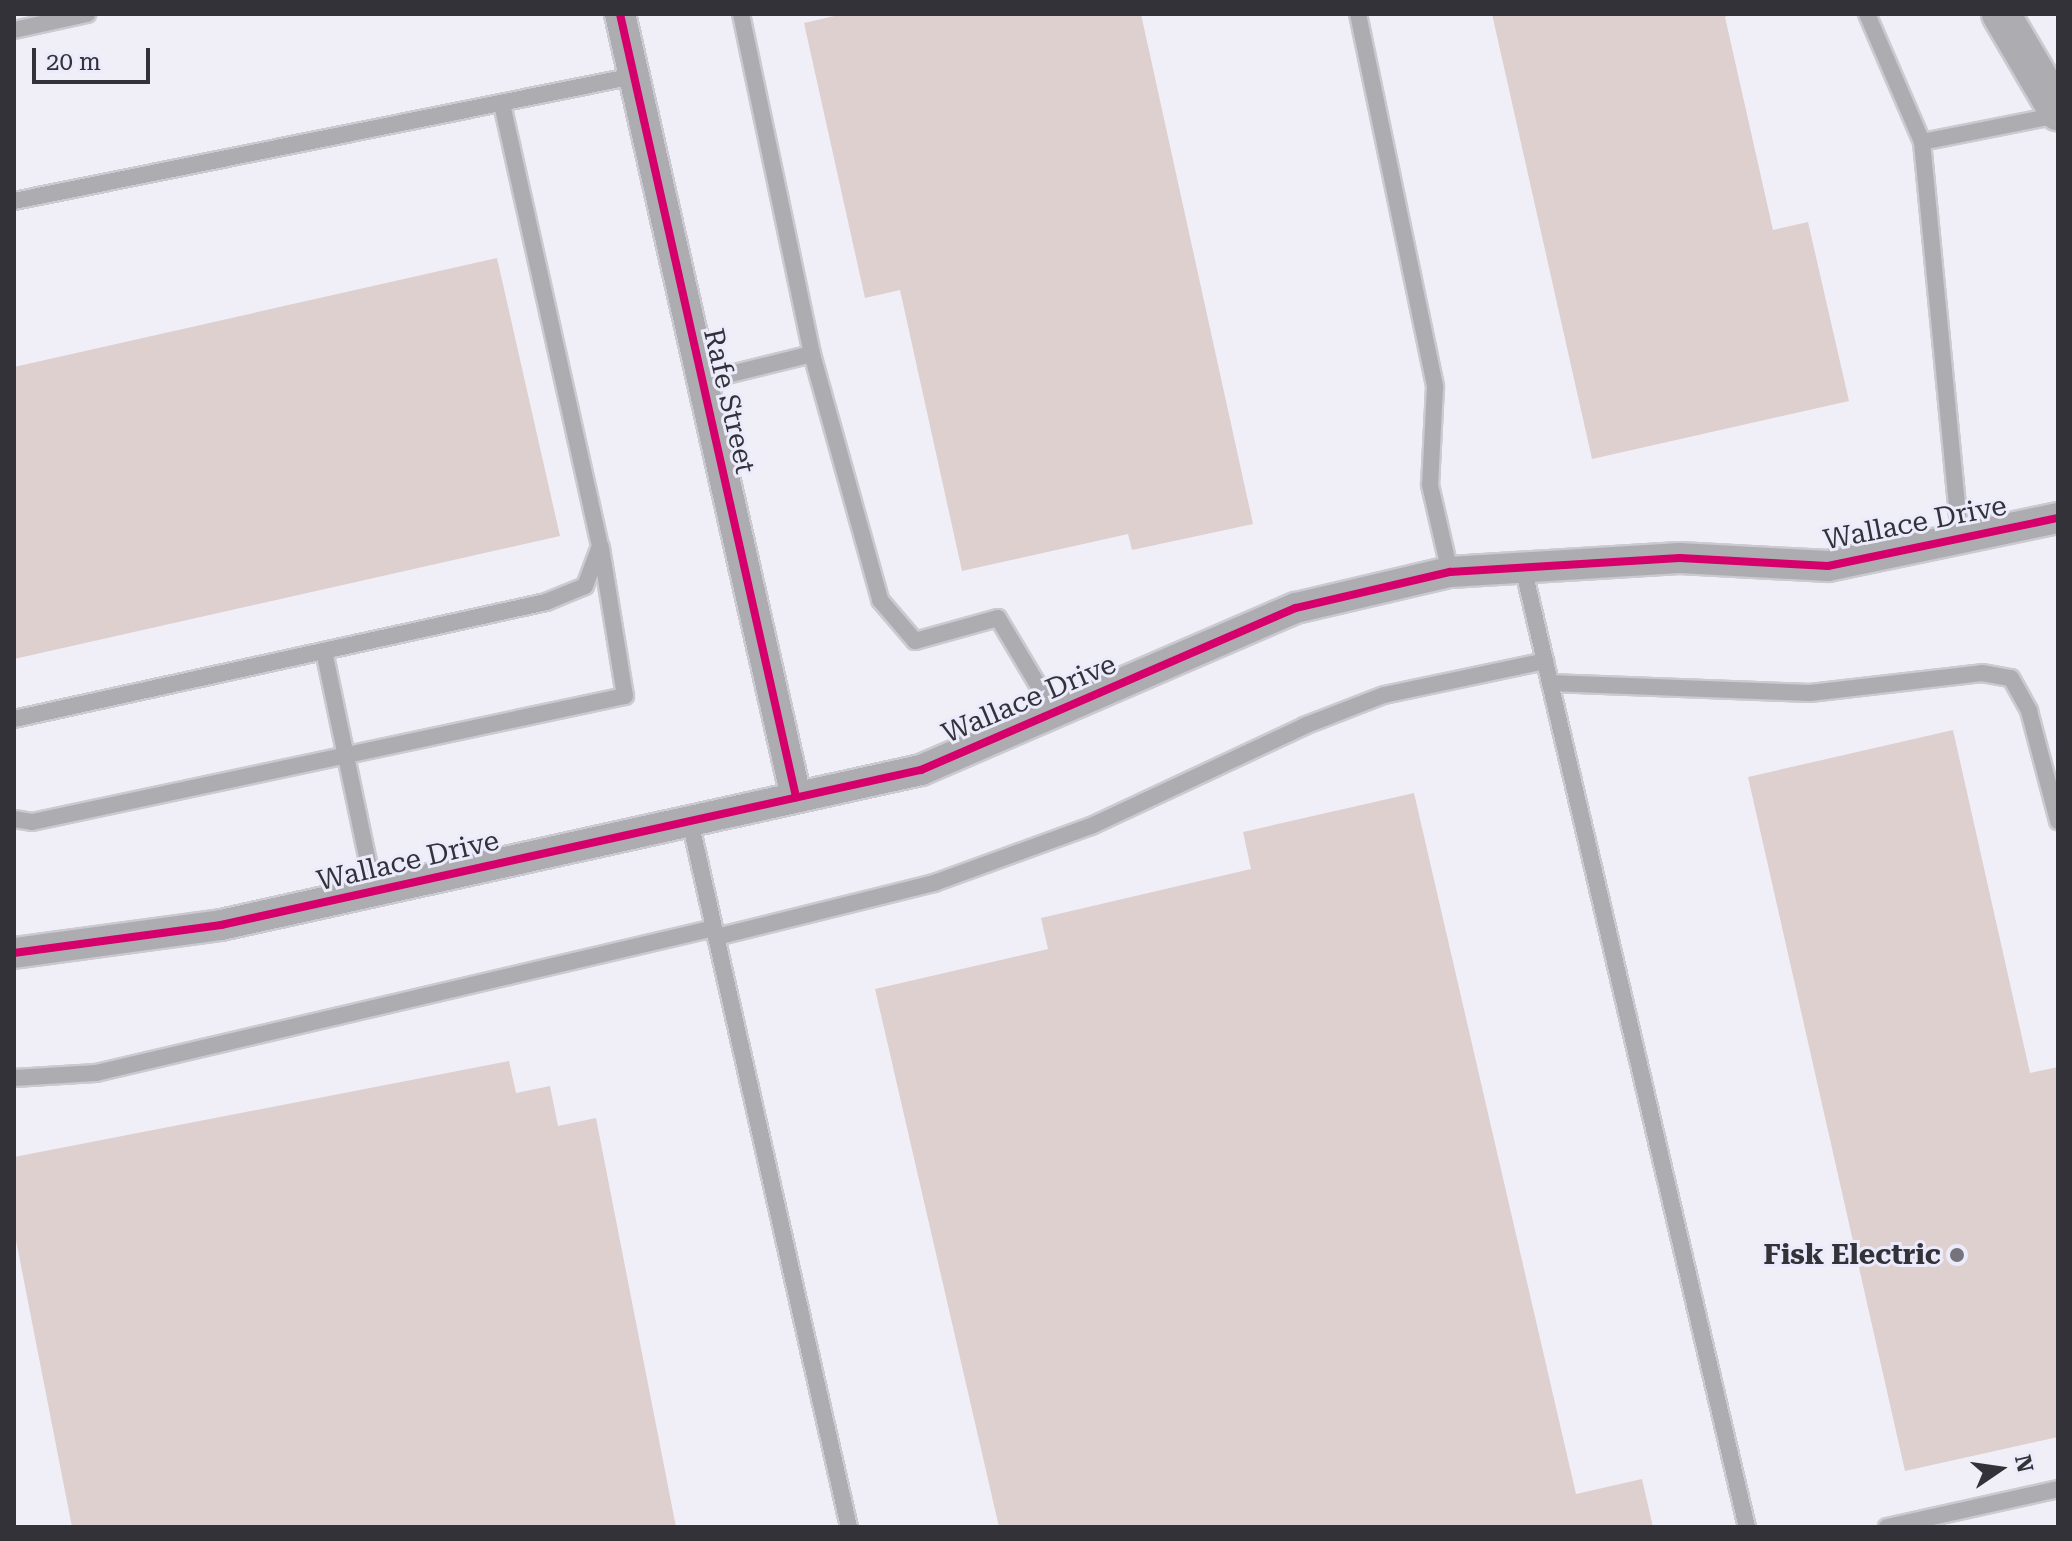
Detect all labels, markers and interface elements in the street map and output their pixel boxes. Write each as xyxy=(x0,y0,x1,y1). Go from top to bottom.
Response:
scale bar xyxy=(36,32,154,82)
text: 20 m xyxy=(46,48,101,76)
street label: Rafe Street xyxy=(696,325,762,477)
street label: Wallace Drive xyxy=(1821,489,2009,557)
street label: Wallace Drive xyxy=(937,647,1121,751)
street label: Wallace Drive xyxy=(314,824,502,898)
place label: Fisk Electric xyxy=(1764,1238,1941,1272)
marker: Fisk Electric xyxy=(1948,1246,1966,1264)
north arrow xyxy=(1960,1429,2040,1509)
text: N xyxy=(2010,1452,2038,1475)

